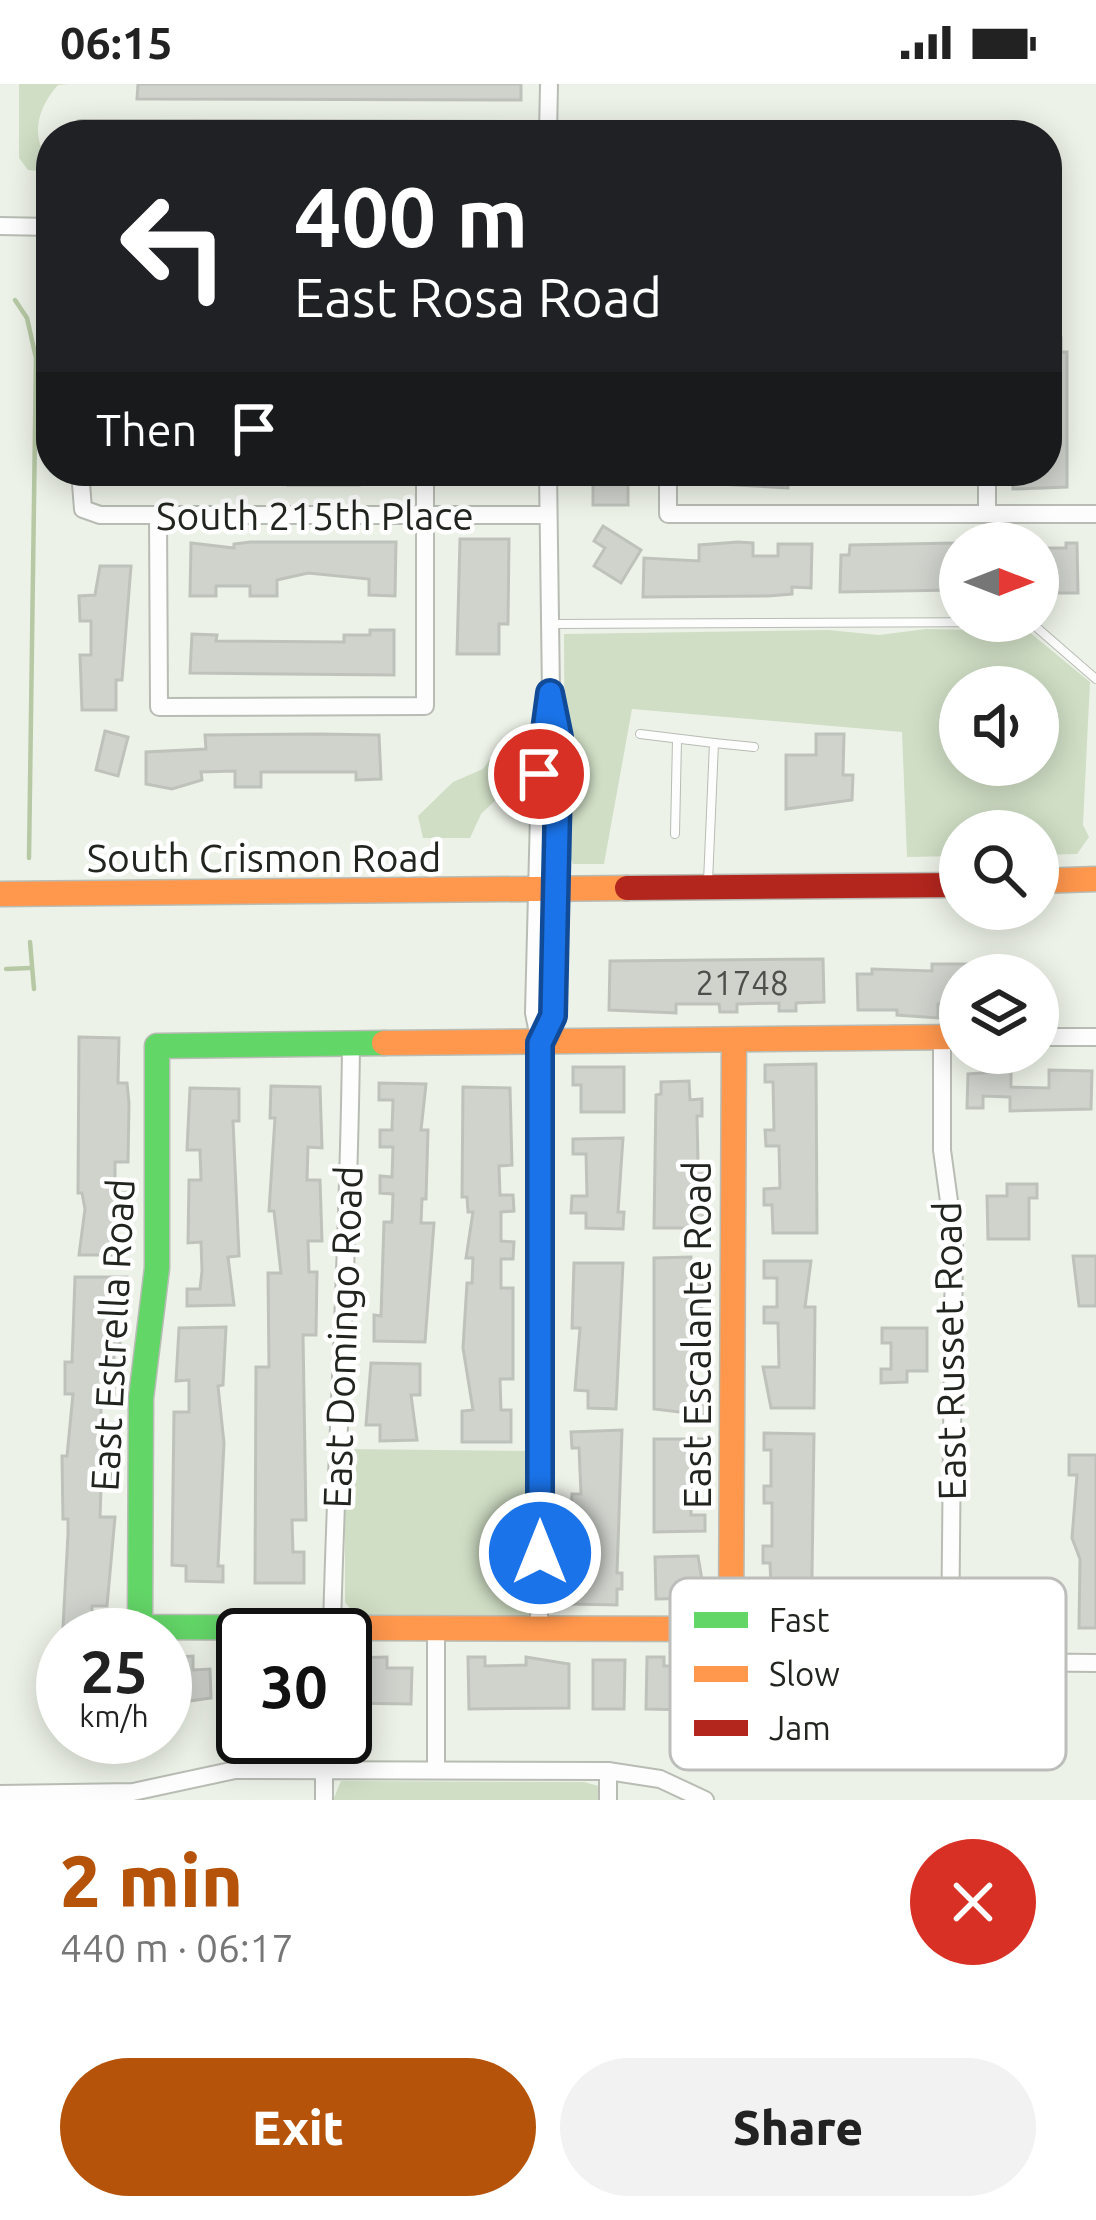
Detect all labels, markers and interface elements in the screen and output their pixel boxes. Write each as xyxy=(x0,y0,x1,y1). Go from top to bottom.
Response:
text: 06:15 xyxy=(60,17,173,68)
icon: left xyxy=(96,168,252,324)
text: 400 m xyxy=(294,169,528,263)
text: East Rosa Road xyxy=(294,267,662,327)
icon: arrive xyxy=(221,396,287,462)
text: Then xyxy=(96,404,197,455)
street label: South 215th Place xyxy=(156,494,474,537)
north arrow xyxy=(939,522,1059,642)
map controls xyxy=(939,522,1059,1074)
button: sound xyxy=(939,666,1059,786)
pin xyxy=(488,723,590,825)
icon: arrive xyxy=(506,741,572,807)
button: search xyxy=(939,810,1059,930)
street label: South Crismon Road xyxy=(87,836,441,879)
button: layers xyxy=(939,954,1059,1074)
house number: 21748 xyxy=(695,964,789,1001)
street label: East Escalante Road xyxy=(675,1161,718,1509)
street label: East Domingo Road xyxy=(315,1165,369,1509)
street label: East Estrella Road xyxy=(82,1178,142,1492)
street label: East Russet Road xyxy=(925,1201,973,1501)
position arrow xyxy=(477,1490,603,1616)
legend xyxy=(670,1578,1066,1770)
text: Fast xyxy=(769,1601,829,1638)
speed limit sign: 30 xyxy=(216,1608,372,1764)
text: 25 xyxy=(80,1637,148,1704)
text: Slow xyxy=(769,1655,840,1692)
text: km/h xyxy=(79,1699,149,1733)
text: Jam xyxy=(769,1709,831,1746)
button: close xyxy=(910,1839,1036,1965)
text: 2 min xyxy=(60,1840,243,1921)
text: 440 m · 06:17 xyxy=(60,1926,294,1969)
button: Exit xyxy=(60,2058,536,2196)
button: Share xyxy=(560,2058,1036,2196)

